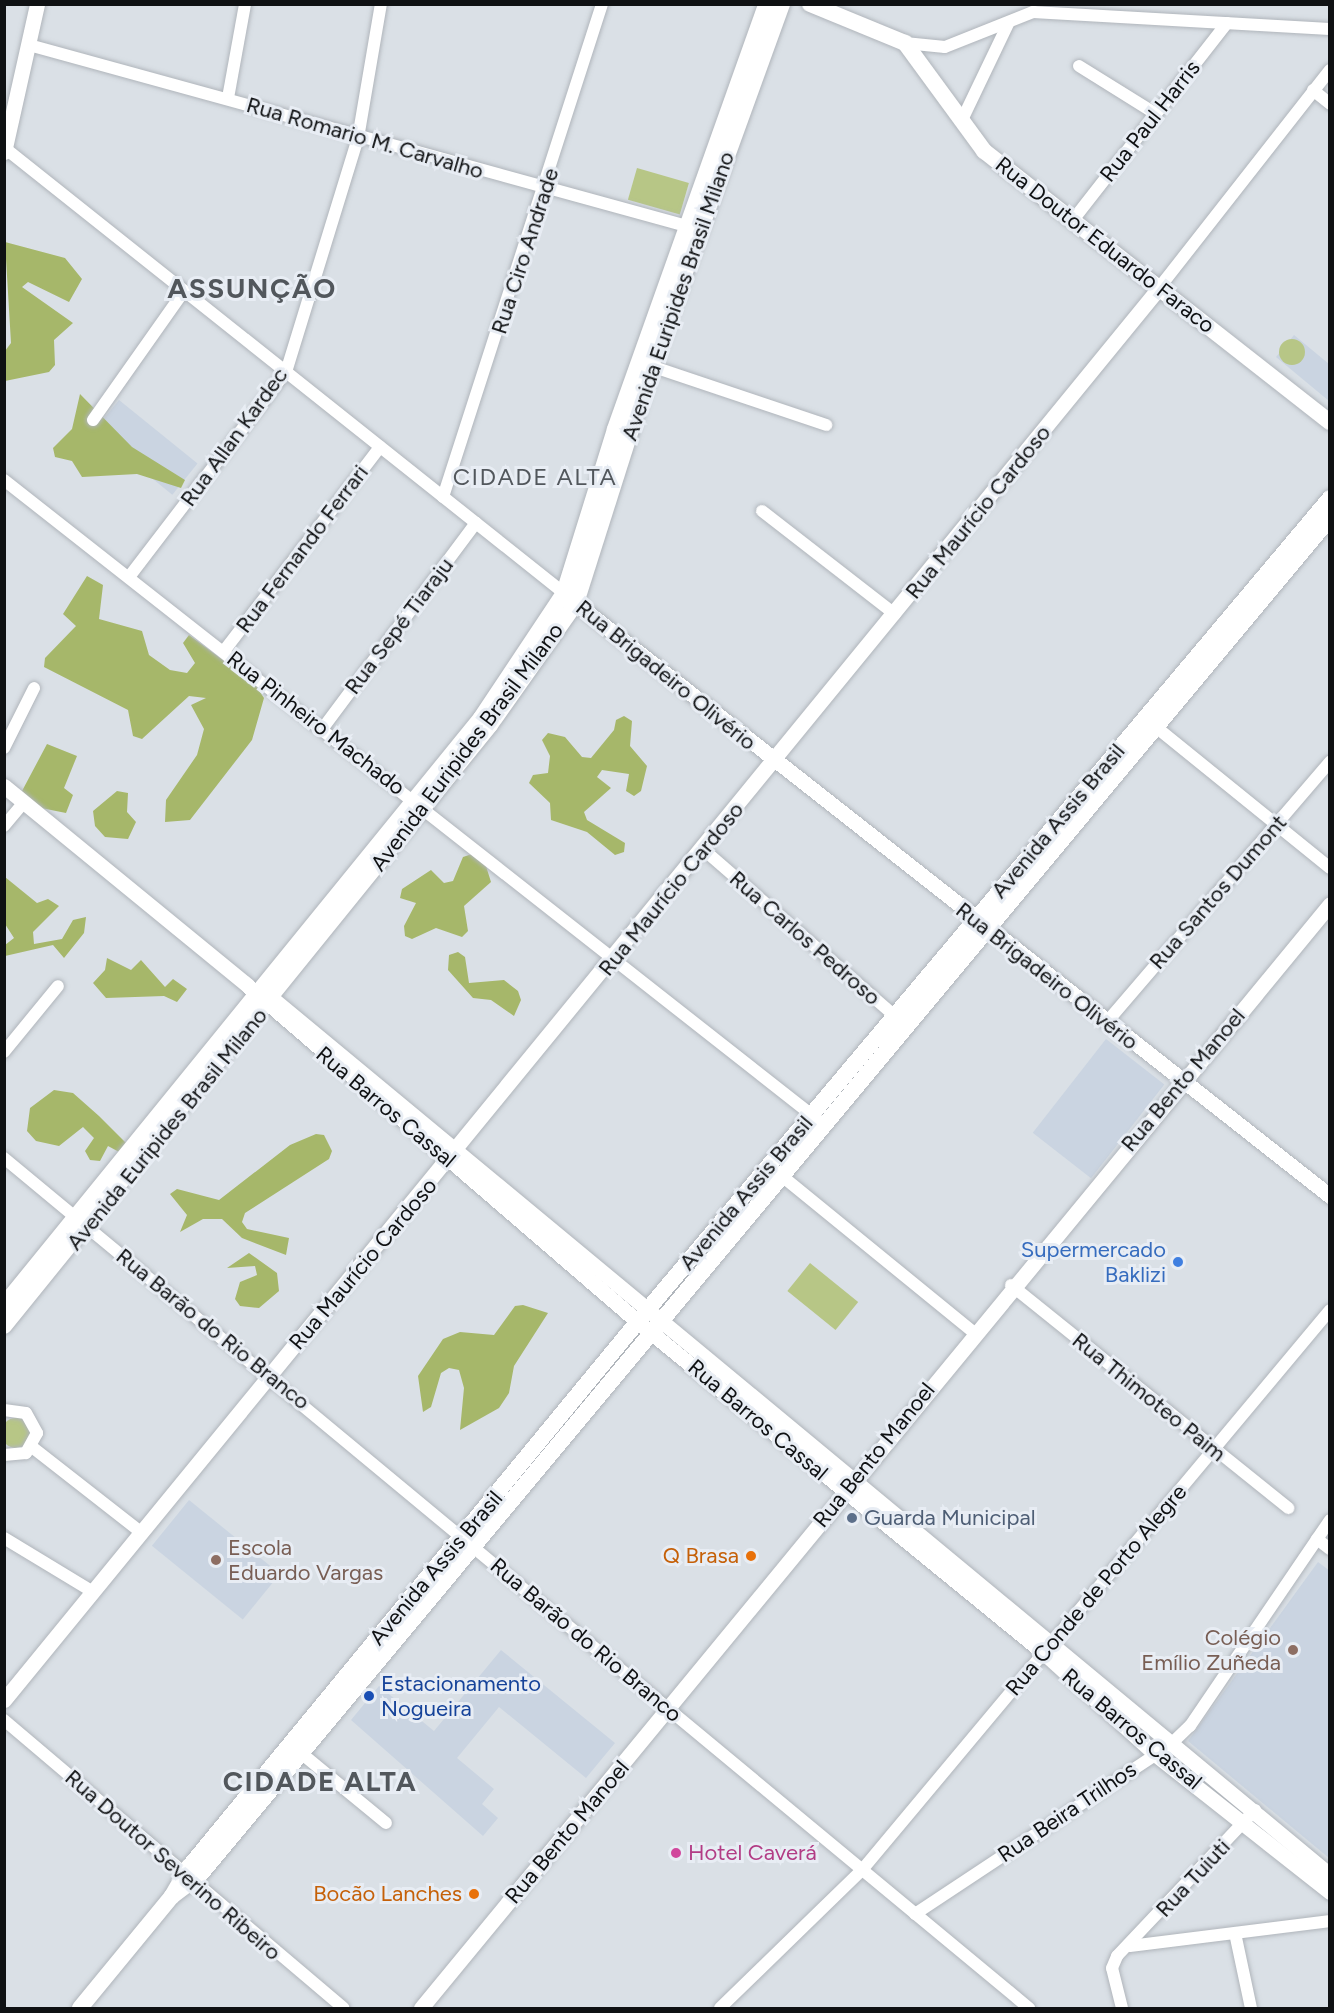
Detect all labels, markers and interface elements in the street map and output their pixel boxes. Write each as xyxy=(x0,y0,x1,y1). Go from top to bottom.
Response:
street label: Rua Paul Harris xyxy=(1094,55,1206,187)
street label: Rua Romario M. Carvalho xyxy=(243,92,487,184)
street label: Avenida Euripides Brasil Milano xyxy=(616,148,740,444)
street label: Rua Doutor Eduardo Faraco xyxy=(990,151,1220,339)
street label: Rua Ciro Andrade xyxy=(486,165,564,337)
district label: ASSUNÇÃO xyxy=(167,271,337,305)
street label: Rua Allan Kardec xyxy=(175,363,293,511)
street label: Rua Maurício Cardoso xyxy=(900,420,1056,604)
street label: Rua Fernando Ferrari xyxy=(230,460,374,638)
district label: CIDADE ALTA xyxy=(453,463,617,491)
street label: Rua Sepé Tiaraju xyxy=(339,553,459,699)
street label: Rua Brigadeiro Olivério xyxy=(571,594,761,756)
street label: Avenida Euripides Brasil Milano xyxy=(365,618,569,876)
street label: Rua Pinheiro Machado xyxy=(222,645,410,801)
street label: Avenida Assis Brasil xyxy=(986,739,1130,903)
street label: Rua Maurício Cardoso xyxy=(593,797,749,981)
street label: Rua Santos Dumont xyxy=(1144,809,1292,975)
street label: Rua Carlos Pedroso xyxy=(724,865,886,1011)
street label: Rua Brigadeiro Olivério xyxy=(951,897,1143,1055)
street label: Avenida Euripides Brasil Milano xyxy=(61,1003,273,1255)
street label: Rua Bento Manoel xyxy=(1115,1003,1251,1157)
street label: Rua Barros Cassal xyxy=(311,1041,461,1173)
street label: Avenida Assis Brasil xyxy=(674,1111,818,1275)
street label: Rua Maurício Cardoso xyxy=(284,1173,442,1355)
place label: Supermercado Baklizi xyxy=(1021,1236,1166,1288)
street label: Rua Barão do Rio Branco xyxy=(111,1243,315,1415)
marker: Supermercado Baklizi xyxy=(1171,1255,1185,1269)
street label: Rua Thimoteo Paim xyxy=(1067,1327,1231,1467)
street label: Rua Barros Cassal xyxy=(683,1354,833,1486)
street label: Rua Bento Manoel xyxy=(808,1377,940,1533)
street label: Rua Conde de Porto Alegre xyxy=(1000,1479,1192,1701)
street label: Avenida Assis Brasil xyxy=(364,1486,508,1650)
place label: Guarda Municipal xyxy=(864,1505,1036,1531)
marker: Guarda Municipal xyxy=(845,1511,859,1525)
place label: Escola Eduardo Vargas xyxy=(228,1534,383,1586)
place label: Q Brasa xyxy=(663,1543,739,1569)
marker: Q Brasa xyxy=(744,1549,758,1563)
street label: Rua Barão do Rio Branco xyxy=(485,1552,687,1728)
marker: Escola Eduardo Vargas xyxy=(209,1553,223,1567)
place label: Colégio Emílio Zuñeda xyxy=(1141,1624,1281,1676)
marker: Colégio Emílio Zuñeda xyxy=(1286,1643,1300,1657)
street label: Rua Barros Cassal xyxy=(1057,1663,1207,1795)
place label: Estacionamento Nogueira xyxy=(381,1670,541,1722)
marker: Estacionamento Nogueira xyxy=(362,1689,376,1703)
street label: Rua Bento Manoel xyxy=(499,1755,635,1909)
street label: Rua Beira Trilhos xyxy=(993,1756,1141,1868)
street label: Rua Doutor Severino Ribeiro xyxy=(60,1764,286,1966)
district label: CIDADE ALTA xyxy=(223,1764,417,1798)
street label: Rua Tuiuti xyxy=(1150,1834,1236,1922)
place label: Hotel Caverá xyxy=(688,1840,817,1866)
marker: Hotel Caverá xyxy=(669,1846,683,1860)
place label: Bocão Lanches xyxy=(313,1881,462,1907)
marker: Bocão Lanches xyxy=(467,1887,481,1901)

